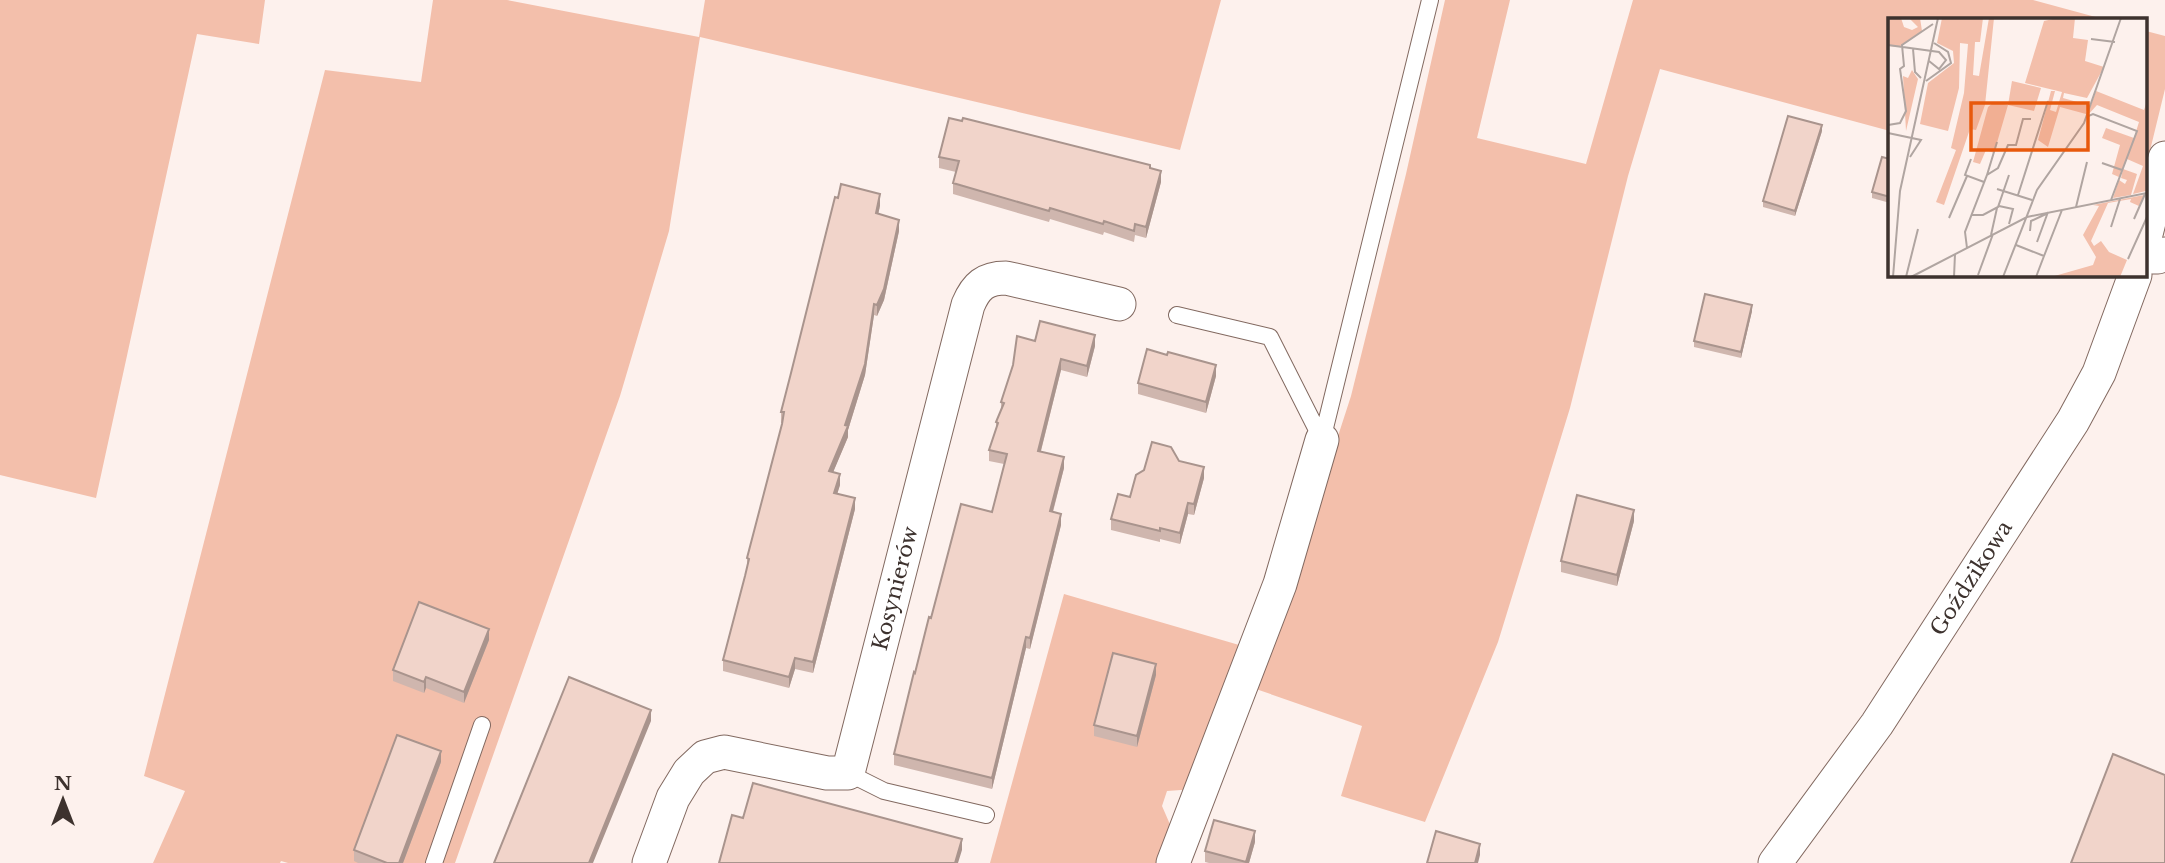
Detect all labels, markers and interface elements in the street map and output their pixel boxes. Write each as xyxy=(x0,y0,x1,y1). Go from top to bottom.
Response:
inset map xyxy=(1888,18,2148,276)
street label: Goździkowa xyxy=(1925,516,2018,641)
street label: Kosynierów xyxy=(867,524,924,653)
north arrow xyxy=(28,765,98,835)
text: N xyxy=(54,772,72,795)

